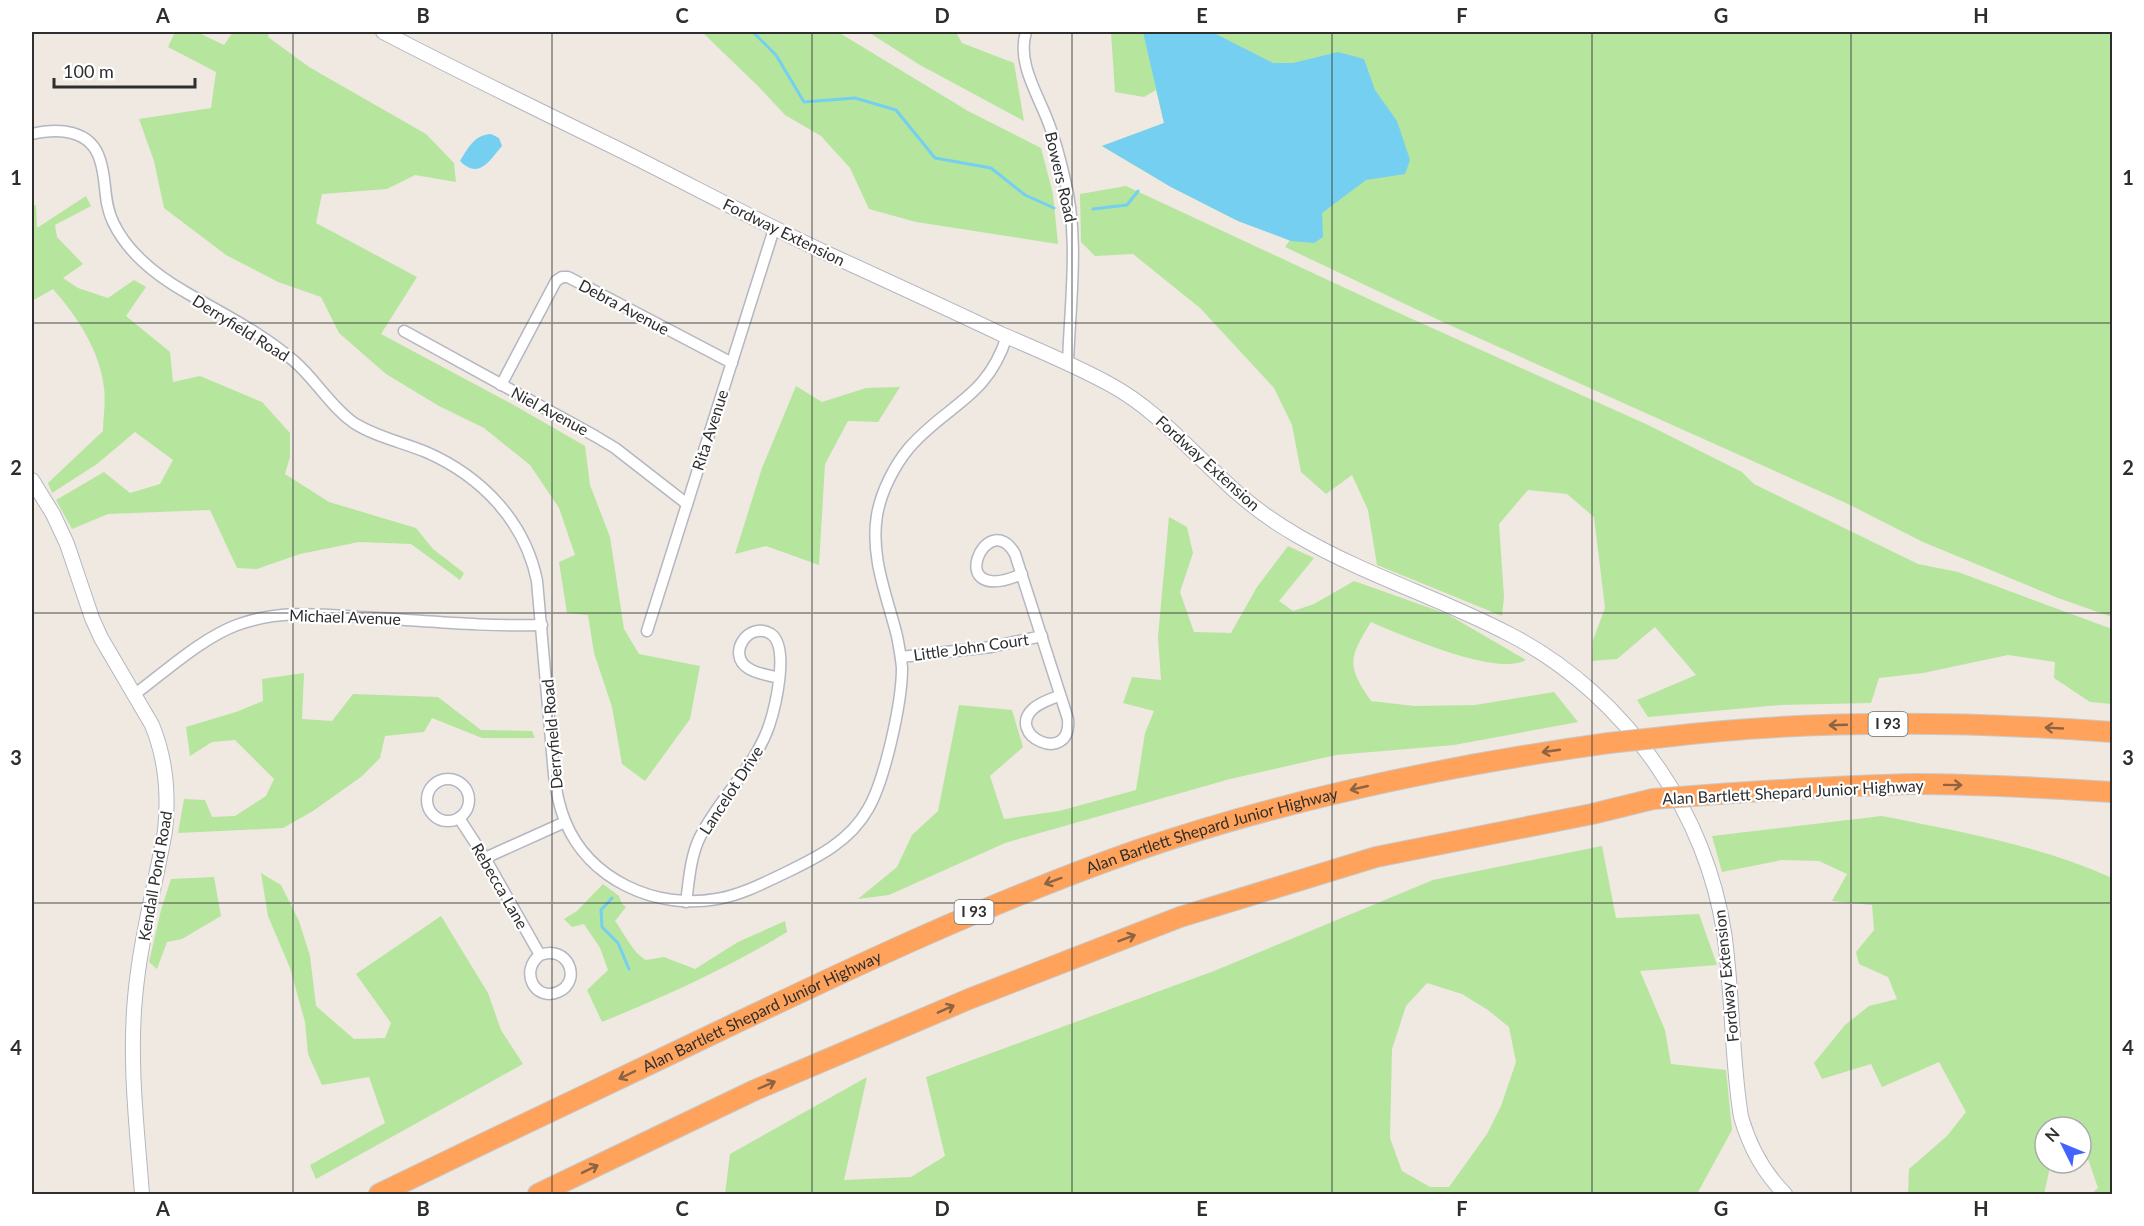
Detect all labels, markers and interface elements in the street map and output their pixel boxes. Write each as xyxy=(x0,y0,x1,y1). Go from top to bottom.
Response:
text: A xyxy=(155,3,170,27)
text: B xyxy=(416,3,430,27)
text: C xyxy=(675,3,689,27)
text: D xyxy=(934,3,950,27)
text: E xyxy=(1196,3,1208,27)
text: F xyxy=(1456,3,1468,27)
text: G xyxy=(1714,3,1728,27)
text: H xyxy=(1973,3,1989,27)
scale bar xyxy=(54,51,195,89)
text: 100 m xyxy=(63,60,114,82)
street label: Bowers Road xyxy=(1042,130,1081,224)
text: 1 xyxy=(10,165,22,189)
text: 1 xyxy=(2122,165,2134,189)
street label: Fordway Extension xyxy=(720,194,848,269)
street label: Debra Avenue xyxy=(576,275,673,338)
street label: Derryfield Road xyxy=(189,290,293,365)
street label: Niel Avenue xyxy=(508,382,592,439)
street label: Rita Avenue xyxy=(688,387,732,473)
street label: Fordway Extension xyxy=(1153,411,1264,514)
text: 2 xyxy=(10,455,22,479)
text: 2 xyxy=(2122,455,2134,479)
street label: Michael Avenue xyxy=(289,605,401,628)
street label: Little John Court xyxy=(912,629,1030,664)
street label: Derryfield Road xyxy=(537,678,566,790)
road number: I 93 xyxy=(1868,712,1908,736)
one-way arrow xyxy=(1829,719,1849,731)
one-way arrow xyxy=(2045,722,2065,733)
street label: Lancelot Drive xyxy=(695,742,766,838)
text: 3 xyxy=(10,745,22,769)
text: 3 xyxy=(2122,745,2134,769)
one-way arrow xyxy=(1542,746,1561,757)
street label: Alan Bartlett Shepard Junior Highway xyxy=(1662,775,1925,808)
one-way arrow xyxy=(1943,779,1963,791)
one-way arrow xyxy=(1350,782,1369,794)
street label: Alan Bartlett Shepard Junior Highway xyxy=(1083,783,1340,877)
street label: Kendall Pond Road xyxy=(134,809,175,942)
street label: Rebecca Lane xyxy=(468,839,533,932)
one-way arrow xyxy=(1044,876,1062,887)
road number: I 93 xyxy=(954,900,994,924)
street label: Fordway Extension xyxy=(1709,909,1742,1043)
one-way arrow xyxy=(1118,931,1136,942)
street label: Alan Bartlett Shepard Junior Highway xyxy=(639,946,885,1075)
one-way arrow xyxy=(936,1002,954,1014)
text: 4 xyxy=(10,1035,22,1059)
text: 4 xyxy=(2122,1035,2134,1059)
one-way arrow xyxy=(618,1070,636,1082)
one-way arrow xyxy=(757,1079,775,1091)
north arrow xyxy=(2033,1115,2093,1175)
text: N xyxy=(2041,1123,2063,1145)
one-way arrow xyxy=(581,1162,599,1174)
text: A xyxy=(155,1196,170,1220)
text: B xyxy=(416,1196,430,1220)
text: C xyxy=(675,1196,689,1220)
text: D xyxy=(934,1196,950,1220)
text: E xyxy=(1196,1196,1208,1220)
text: F xyxy=(1456,1196,1468,1220)
text: G xyxy=(1714,1196,1728,1220)
text: H xyxy=(1973,1196,1989,1220)

